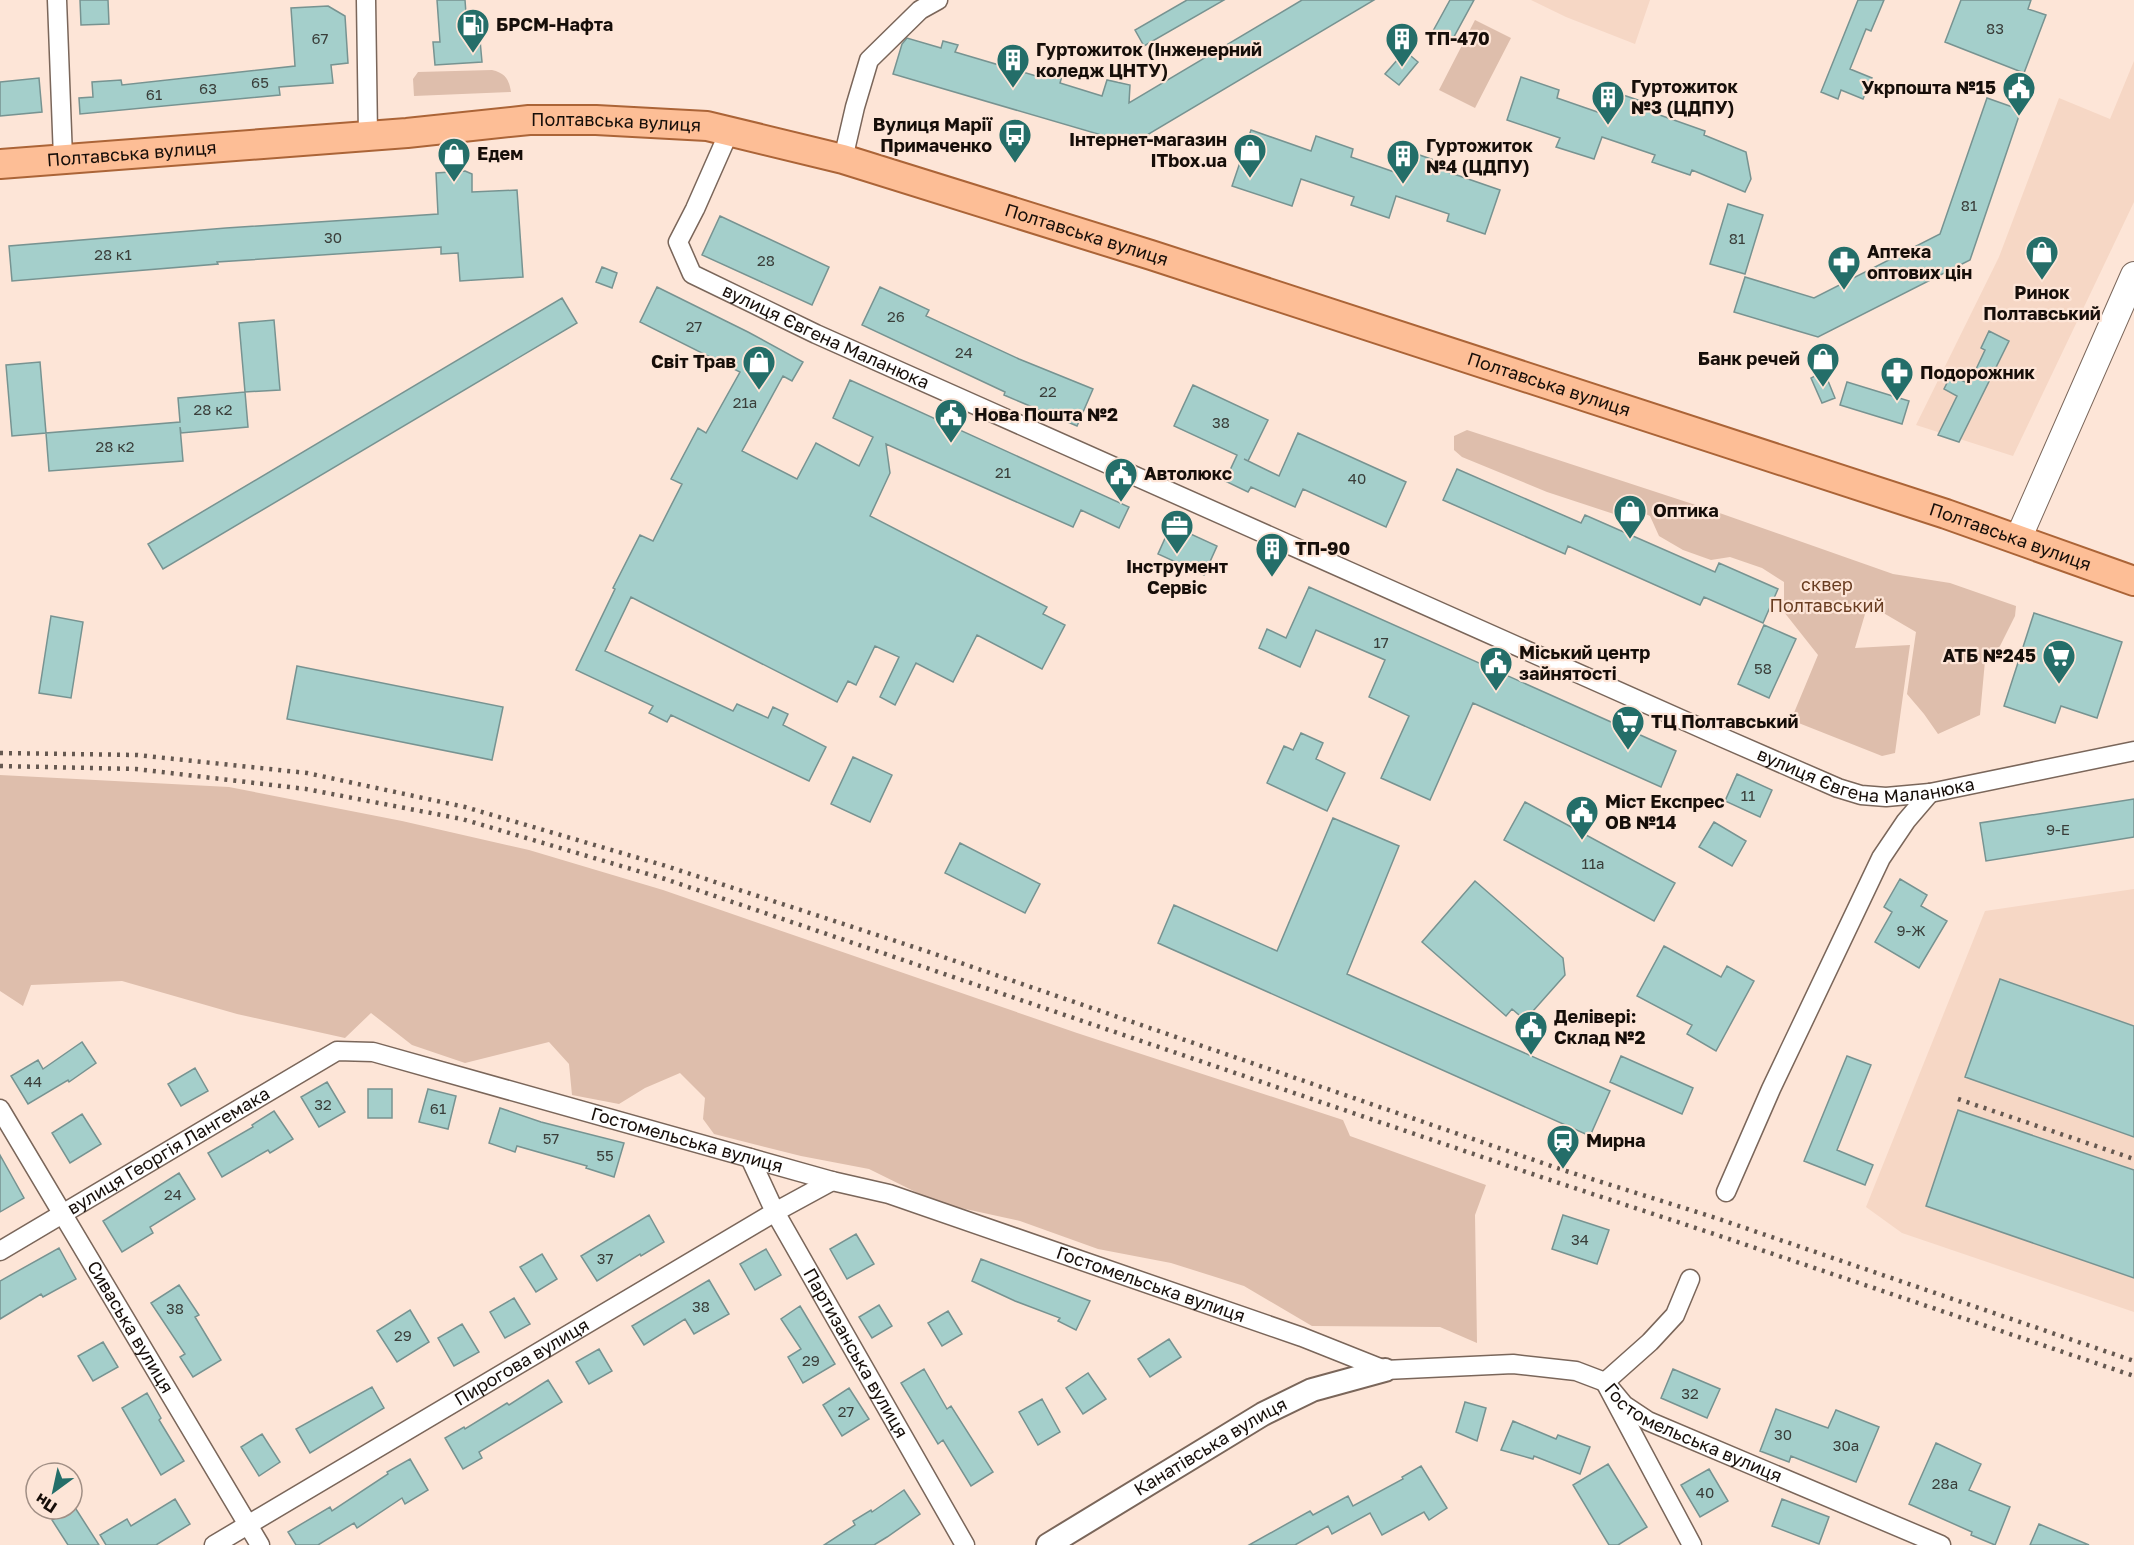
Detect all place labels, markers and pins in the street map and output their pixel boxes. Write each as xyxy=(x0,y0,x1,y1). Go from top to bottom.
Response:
fuel station icon: БРСМ-Нафта xyxy=(455,7,491,54)
place label: БРСМ-Нафта xyxy=(496,13,613,35)
building icon: ТП-470 xyxy=(1384,21,1420,68)
place label: ТП-470 xyxy=(1425,27,1490,49)
place label: Гуртожиток (Інженерний коледж ЦНТУ) xyxy=(1036,38,1262,81)
building icon: Гуртожиток (Інженерний коледж ЦНТУ) xyxy=(995,42,1031,89)
public building icon: Укрпошта №15 xyxy=(2001,70,2037,117)
place label: Гуртожиток №3 (ЦДПУ) xyxy=(1631,75,1738,118)
place label: Укрпошта №15 xyxy=(1862,76,1996,98)
building icon: Гуртожиток №3 (ЦДПУ) xyxy=(1590,79,1626,126)
place label: Вулиця Марії Примаченко xyxy=(873,113,993,156)
bus stop icon: Вулиця Марії Примаченко xyxy=(997,117,1033,164)
place label: Інтернет-магазин ITbox.ua xyxy=(1069,128,1227,171)
shop icon: Інтернет-магазин ITbox.ua xyxy=(1232,132,1268,179)
place label: Гуртожиток №4 (ЦДПУ) xyxy=(1426,134,1533,177)
shop icon: Едем xyxy=(436,136,472,183)
building icon: Гуртожиток №4 (ЦДПУ) xyxy=(1385,138,1421,185)
place label: Едем xyxy=(477,142,523,164)
shop icon: Ринок Полтавський xyxy=(2024,234,2060,281)
place label: Аптека оптових цін xyxy=(1867,240,1972,283)
pharmacy icon: Аптека оптових цін xyxy=(1826,244,1862,291)
place label: Ринок Полтавський xyxy=(1983,281,2101,324)
shop icon: Банк речей xyxy=(1805,341,1841,388)
shop icon: Світ Трав xyxy=(741,344,777,391)
place label: Банк речей xyxy=(1698,347,1800,369)
place label: Світ Трав xyxy=(651,350,736,372)
pharmacy icon: Подорожник xyxy=(1879,355,1915,402)
place label: Подорожник xyxy=(1920,361,2035,383)
public building icon: Нова Пошта №2 xyxy=(933,397,969,444)
place label: Нова Пошта №2 xyxy=(974,403,1118,425)
public building icon: Автолюкс xyxy=(1103,456,1139,503)
place label: Автолюкс xyxy=(1144,462,1232,484)
shop icon: Оптика xyxy=(1612,493,1648,540)
place label: Оптика xyxy=(1653,499,1719,521)
office icon: Інструмент Сервіс xyxy=(1159,508,1195,555)
building icon: ТП-90 xyxy=(1254,531,1290,578)
place label: ТП-90 xyxy=(1295,537,1350,559)
place label: Інструмент Сервіс xyxy=(1126,555,1228,598)
supermarket icon: АТБ №245 xyxy=(2041,638,2077,685)
place label: Міський центр зайнятості xyxy=(1519,641,1650,684)
place label: АТБ №245 xyxy=(1943,644,2036,666)
public building icon: Міський центр зайнятості xyxy=(1478,645,1514,692)
supermarket icon: ТЦ Полтавський xyxy=(1610,704,1646,751)
place label: ТЦ Полтавський xyxy=(1651,710,1798,732)
place label: Міст Експрес ОВ №14 xyxy=(1605,790,1725,833)
public building icon: Міст Експрес ОВ №14 xyxy=(1564,794,1600,841)
place label: Делівері: Склад №2 xyxy=(1554,1005,1645,1048)
public building icon: Делівері: Склад №2 xyxy=(1513,1009,1549,1056)
station icon: Мирна xyxy=(1545,1123,1581,1170)
place label: Мирна xyxy=(1586,1129,1646,1151)

